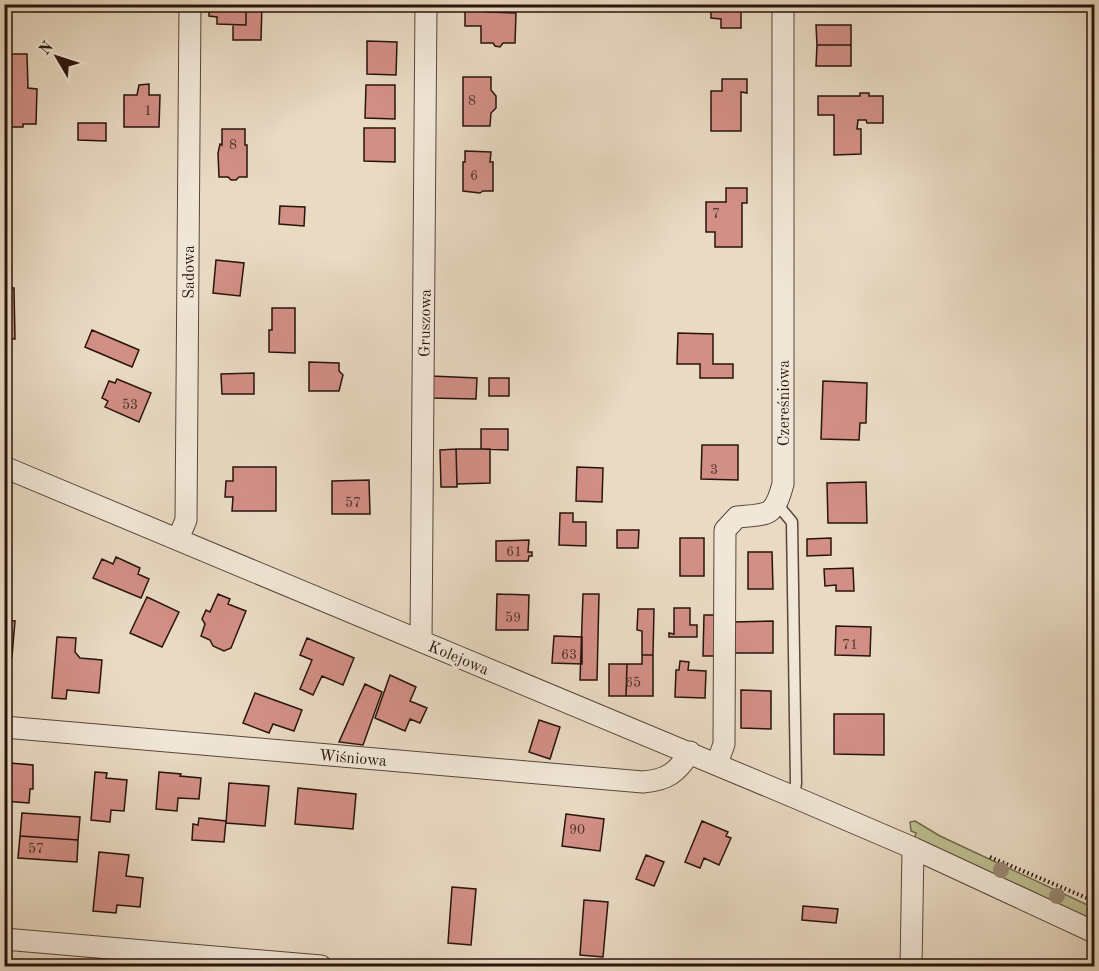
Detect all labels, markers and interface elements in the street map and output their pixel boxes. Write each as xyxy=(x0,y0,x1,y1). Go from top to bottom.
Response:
north arrow xyxy=(27,27,87,87)
text: N xyxy=(37,38,57,59)
house number: 8 xyxy=(468,94,476,108)
house number: 1 xyxy=(144,104,152,118)
house number: 8 xyxy=(229,138,237,152)
house number: 6 xyxy=(470,169,478,183)
house number: 7 xyxy=(712,207,720,221)
street label: Sadowa xyxy=(182,245,198,299)
street label: Gruszowa xyxy=(417,289,435,357)
street label: Czereśniowa xyxy=(777,360,793,446)
house number: 53 xyxy=(122,398,138,412)
house number: 3 xyxy=(710,463,718,477)
house number: 57 xyxy=(345,496,361,510)
house number: 61 xyxy=(506,545,522,559)
house number: 59 xyxy=(505,611,521,625)
house number: 71 xyxy=(842,638,858,652)
street label: Kolejowa xyxy=(425,639,491,679)
house number: 63 xyxy=(561,648,577,662)
house number: 65 xyxy=(625,676,641,690)
street label: Wiśniowa xyxy=(318,748,388,770)
house number: 90 xyxy=(569,823,585,837)
house number: 57 xyxy=(28,842,44,856)

